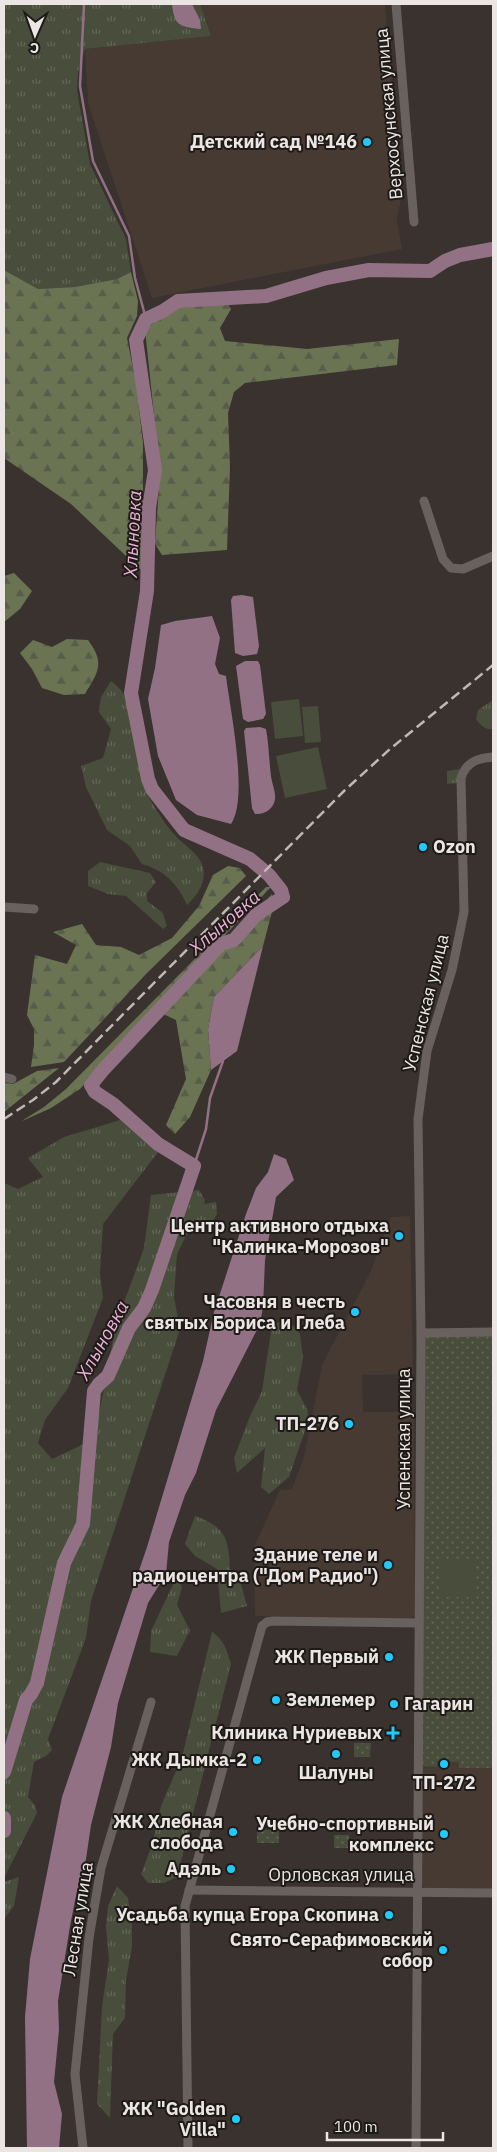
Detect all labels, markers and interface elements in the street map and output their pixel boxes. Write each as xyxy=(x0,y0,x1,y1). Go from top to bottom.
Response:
north arrow xyxy=(10,10,60,60)
street label: Верхосунская улица xyxy=(370,27,407,200)
text: С xyxy=(30,39,39,57)
place label: Детский сад №146 xyxy=(190,130,357,153)
marker: Детский сад №146 xyxy=(361,136,373,148)
water label: Хлыновка xyxy=(118,490,146,579)
place label: Ozon xyxy=(433,835,476,858)
marker: Ozon xyxy=(417,841,429,853)
water label: Хлыновка xyxy=(182,884,265,960)
street label: Успенская улица xyxy=(397,931,454,1074)
place label: Центр активного отдыха "Калинка-Морозов" xyxy=(171,1214,389,1258)
marker: Центр активного отдыха "Калинка-Морозов" xyxy=(393,1230,405,1242)
place label: Часовня в честь святых Бориса и Глеба xyxy=(145,1290,345,1334)
water label: Хлыновка xyxy=(70,1296,134,1385)
marker: Часовня в честь святых Бориса и Глеба xyxy=(349,1306,361,1318)
street label: Успенская улица xyxy=(392,1368,415,1510)
place label: ТП-276 xyxy=(276,1412,339,1435)
marker: ТП-276 xyxy=(343,1418,355,1430)
place label: Здание теле и радиоцентра ("Дом Радио") xyxy=(132,1543,378,1587)
marker: Здание теле и радиоцентра ("Дом Радио") xyxy=(382,1559,394,1571)
place label: ЖК Первый xyxy=(275,1645,379,1668)
marker: ЖК Первый xyxy=(383,1651,395,1663)
place label: Землемер xyxy=(286,1688,375,1711)
place label: Гагарин xyxy=(404,1692,473,1715)
marker: Землемер xyxy=(270,1694,282,1706)
marker: Гагарин xyxy=(388,1698,400,1710)
place label: Клиника Нуриевых xyxy=(211,1721,382,1744)
marker: Клиника Нуриевых xyxy=(386,1726,400,1740)
place label: ЖК Дымка-2 xyxy=(132,1748,247,1771)
marker: Шалуны xyxy=(330,1748,342,1760)
marker: ЖК Дымка-2 xyxy=(251,1754,263,1766)
marker: ТП-272 xyxy=(438,1758,450,1770)
place label: Шалуны xyxy=(299,1761,373,1784)
place label: ТП-272 xyxy=(413,1771,475,1794)
place label: ЖК Хлебная слобода xyxy=(113,1810,223,1854)
place label: Учебно-спортивный комплекс xyxy=(256,1812,434,1856)
marker: ЖК Хлебная слобода xyxy=(227,1826,239,1838)
marker: Учебно-спортивный комплекс xyxy=(438,1828,450,1840)
place label: Адэль xyxy=(166,1857,221,1880)
street label: Лесная улица xyxy=(57,1860,98,1978)
marker: Адэль xyxy=(225,1863,237,1875)
street label: Орловская улица xyxy=(268,1863,414,1886)
place label: Усадьба купца Егора Скопина xyxy=(116,1903,379,1926)
marker: Усадьба купца Егора Скопина xyxy=(383,1909,395,1921)
place label: Свято-Серафимовский собор xyxy=(230,1928,433,1972)
marker: Свято-Серафимовский собор xyxy=(437,1944,449,1956)
place label: ЖК "Golden Villa" xyxy=(122,2097,226,2141)
scale bar xyxy=(327,2110,443,2142)
marker: ЖК "Golden Villa" xyxy=(230,2113,242,2125)
text: 100 m xyxy=(334,2117,378,2136)

